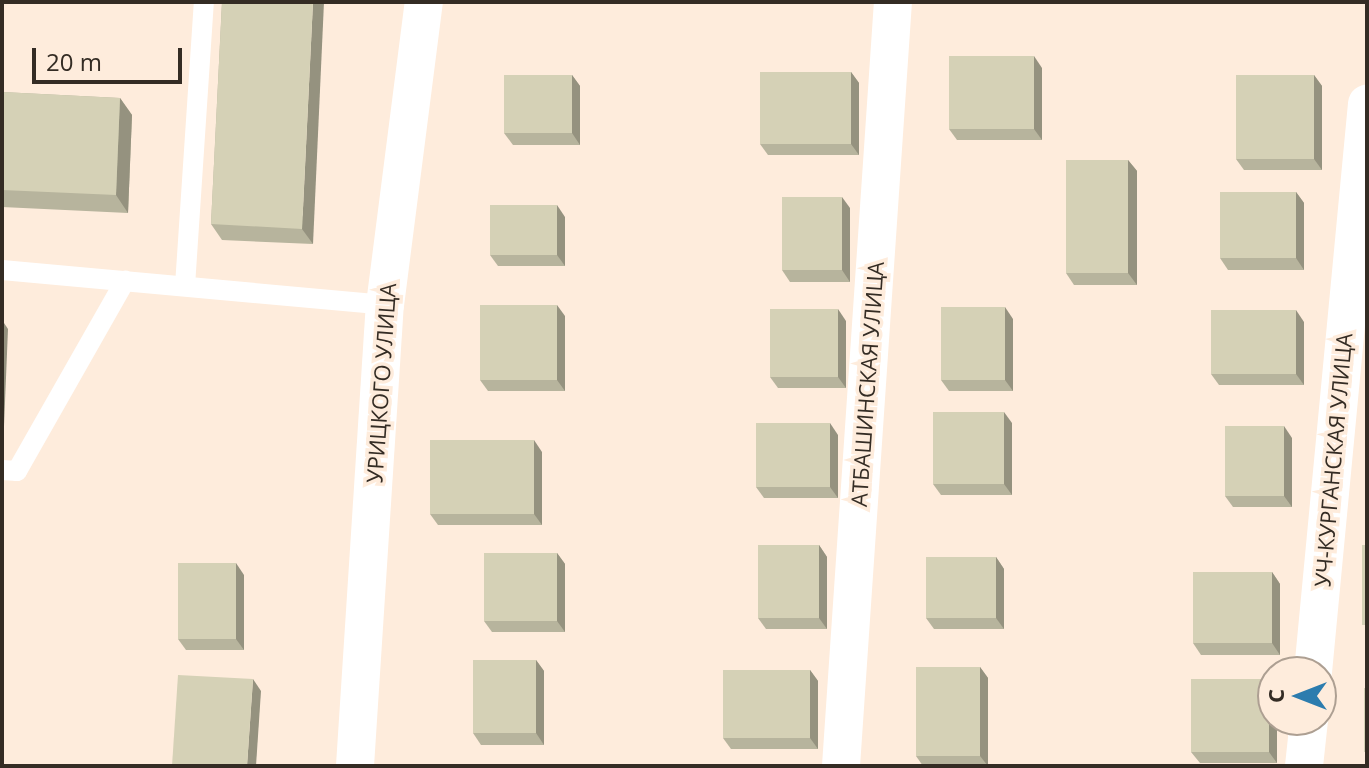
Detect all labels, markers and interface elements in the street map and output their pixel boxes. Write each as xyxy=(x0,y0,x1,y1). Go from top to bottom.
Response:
scale bar xyxy=(36,32,186,82)
text: 20 m xyxy=(46,45,102,78)
street label: АТБАШИНСКАЯ УЛИЦА xyxy=(845,261,889,507)
street label: УРИЦКОГО УЛИЦА xyxy=(361,282,401,484)
street label: УЧ-КУРГАНСКАЯ УЛИЦА xyxy=(1309,332,1357,588)
north arrow xyxy=(1257,656,1337,736)
text: С xyxy=(1260,689,1290,703)

